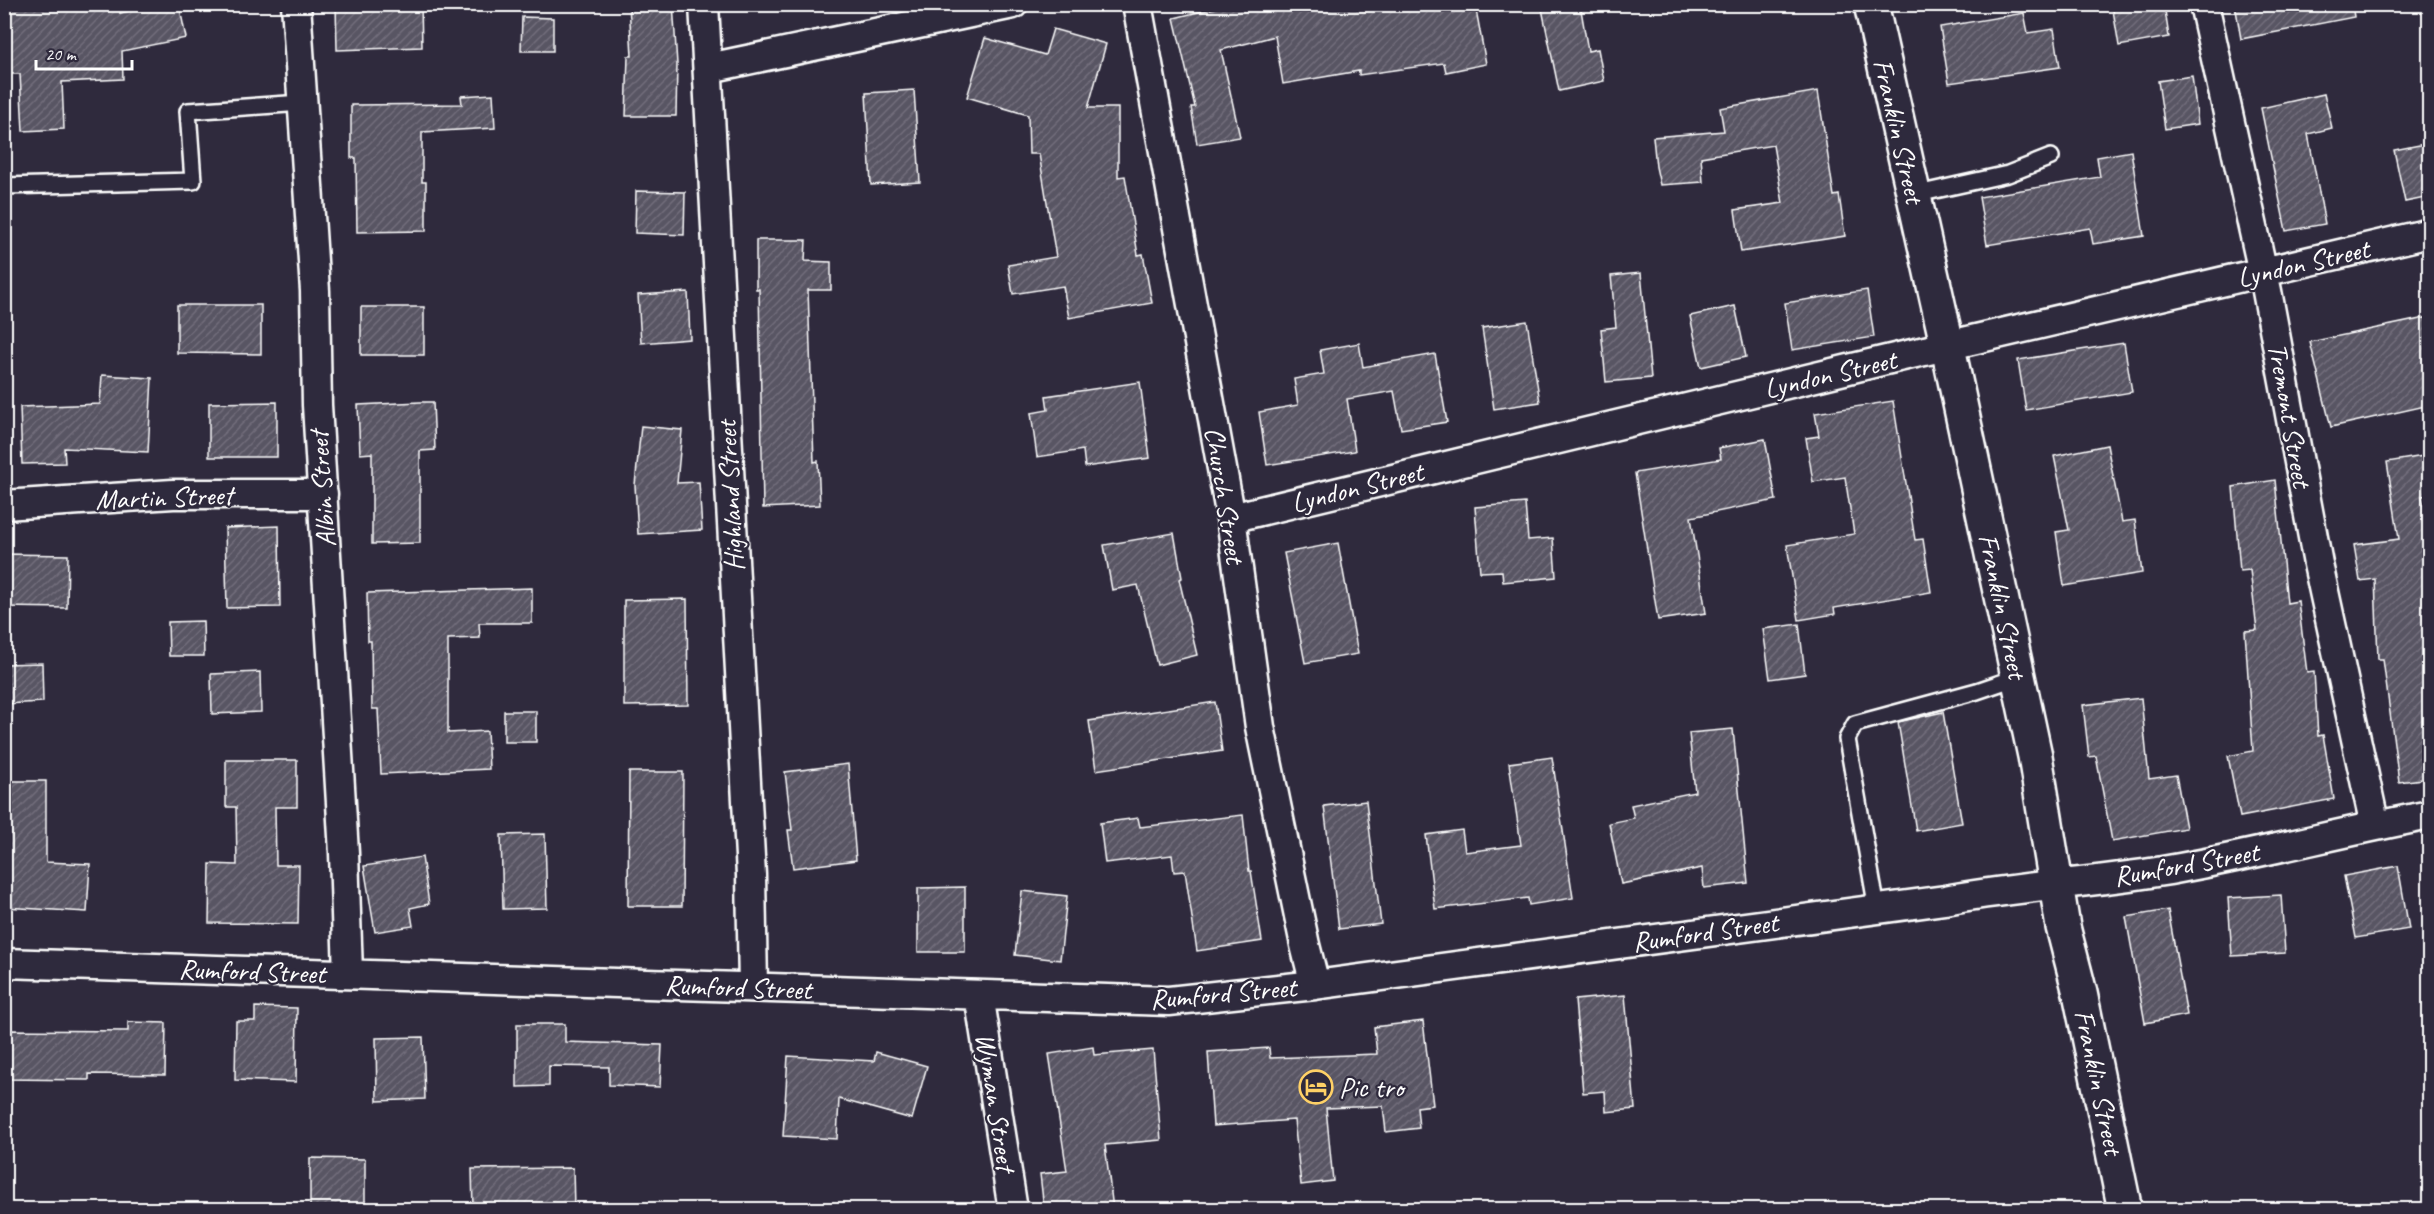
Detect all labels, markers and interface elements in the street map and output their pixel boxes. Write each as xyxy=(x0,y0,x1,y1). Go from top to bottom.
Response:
scale bar xyxy=(36,33,132,71)
text: 20 m xyxy=(45,43,78,65)
street label: Franklin Street xyxy=(1865,55,1933,209)
street label: Lyndon Street xyxy=(2234,230,2375,295)
street label: Tremont Street xyxy=(2260,340,2320,493)
street label: Lyndon Street xyxy=(1761,341,1902,406)
street label: Highland Street xyxy=(708,417,751,572)
street label: Church Street xyxy=(1197,424,1253,568)
street label: Albin Street xyxy=(300,426,344,548)
street label: Lyndon Street xyxy=(1288,453,1429,520)
street label: Martin Street xyxy=(95,477,237,517)
street label: Franklin Street xyxy=(1971,530,2036,684)
street label: Rumford Street xyxy=(2111,834,2264,894)
street label: Rumford Street xyxy=(1630,904,1783,960)
street label: Rumford Street xyxy=(178,951,329,991)
street label: Rumford Street xyxy=(664,967,815,1007)
street label: Rumford Street xyxy=(1148,969,1300,1017)
street label: Franklin Street xyxy=(2067,1006,2132,1160)
street label: Wyman Street xyxy=(968,1030,1025,1177)
hotel icon: Pic tro xyxy=(1298,1069,1334,1105)
place label: Pic tro xyxy=(1339,1070,1407,1105)

